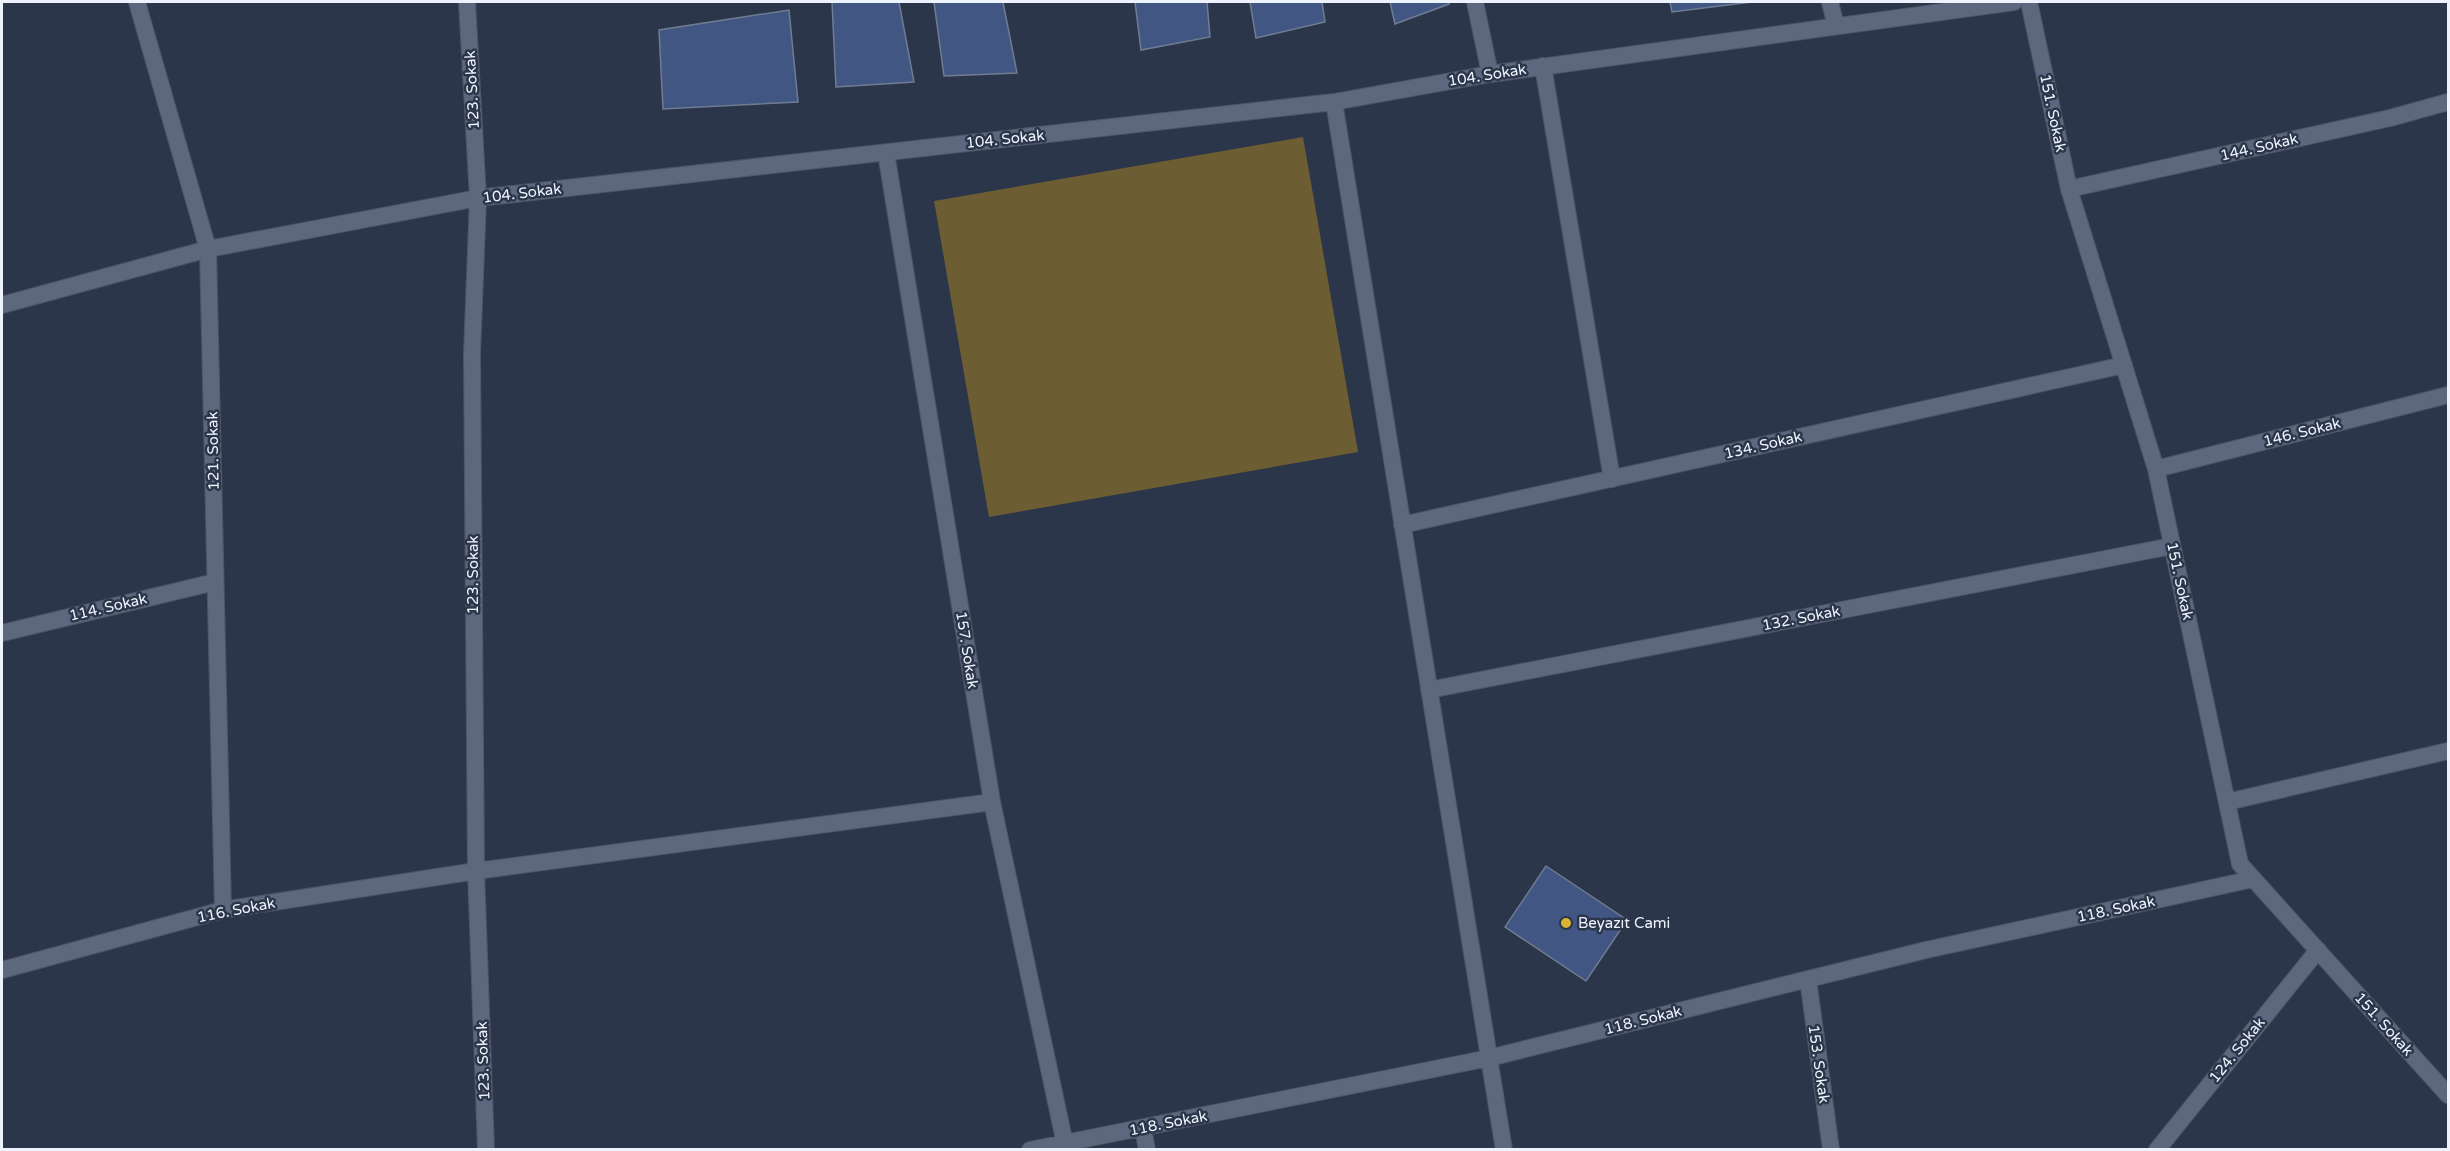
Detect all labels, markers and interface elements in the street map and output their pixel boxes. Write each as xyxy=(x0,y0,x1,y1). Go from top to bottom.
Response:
street label: 123. Sokak xyxy=(461,50,483,130)
street label: 104. Sokak xyxy=(1447,60,1527,90)
street label: 151. Sokak xyxy=(2036,72,2070,154)
street label: 104. Sokak xyxy=(965,126,1045,152)
street label: 144. Sokak xyxy=(2218,129,2300,165)
street label: 104. Sokak xyxy=(482,179,562,207)
street label: 121. Sokak xyxy=(203,411,223,491)
street label: 146. Sokak xyxy=(2261,414,2343,450)
street label: 134. Sokak xyxy=(1722,427,1804,463)
street label: 123. Sokak xyxy=(464,535,482,615)
street label: 151. Sokak xyxy=(2163,540,2197,622)
street label: 114. Sokak xyxy=(67,589,149,625)
street label: 132. Sokak xyxy=(1760,602,1842,634)
street label: 157. Sokak xyxy=(952,610,982,690)
street label: 118. Sokak xyxy=(2075,892,2157,926)
street label: 116. Sokak xyxy=(195,894,277,926)
place label: Beyazıt Cami xyxy=(1578,914,1670,932)
marker: Beyazıt Cami xyxy=(1559,916,1573,930)
street label: 151. Sokak xyxy=(2351,989,2417,1059)
street label: 118. Sokak xyxy=(1602,1002,1684,1038)
street label: 124. Sokak xyxy=(2205,1014,2269,1086)
street label: 123. Sokak xyxy=(473,1021,493,1101)
street label: 153. Sokak xyxy=(1805,1024,1833,1104)
street label: 118. Sokak xyxy=(1127,1107,1209,1139)

